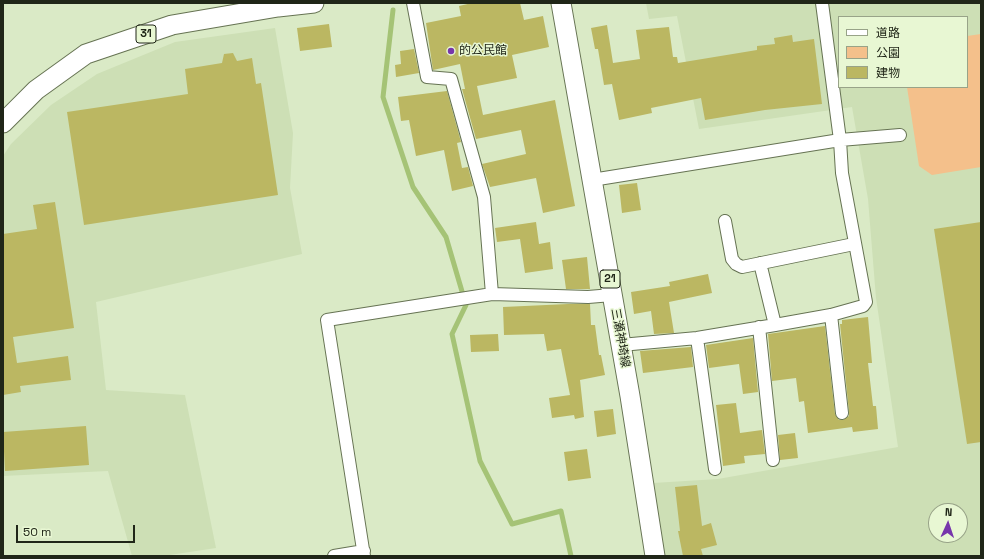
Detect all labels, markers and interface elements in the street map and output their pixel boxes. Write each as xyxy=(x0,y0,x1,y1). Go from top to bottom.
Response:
legend xyxy=(838,16,968,88)
road number: 31 xyxy=(136,25,156,43)
text: 道路 xyxy=(876,25,900,41)
place label: 的公民館 xyxy=(459,44,507,58)
text: 公園 xyxy=(876,45,900,61)
marker: 的公民館 xyxy=(446,46,456,56)
text: 建物 xyxy=(876,65,900,81)
road number: 21 xyxy=(600,270,620,288)
street label: 三瀬神埼線 xyxy=(608,307,632,369)
north arrow xyxy=(928,503,968,543)
text: N xyxy=(945,505,953,519)
scale bar xyxy=(18,517,137,543)
text: 50 m xyxy=(23,524,51,540)

